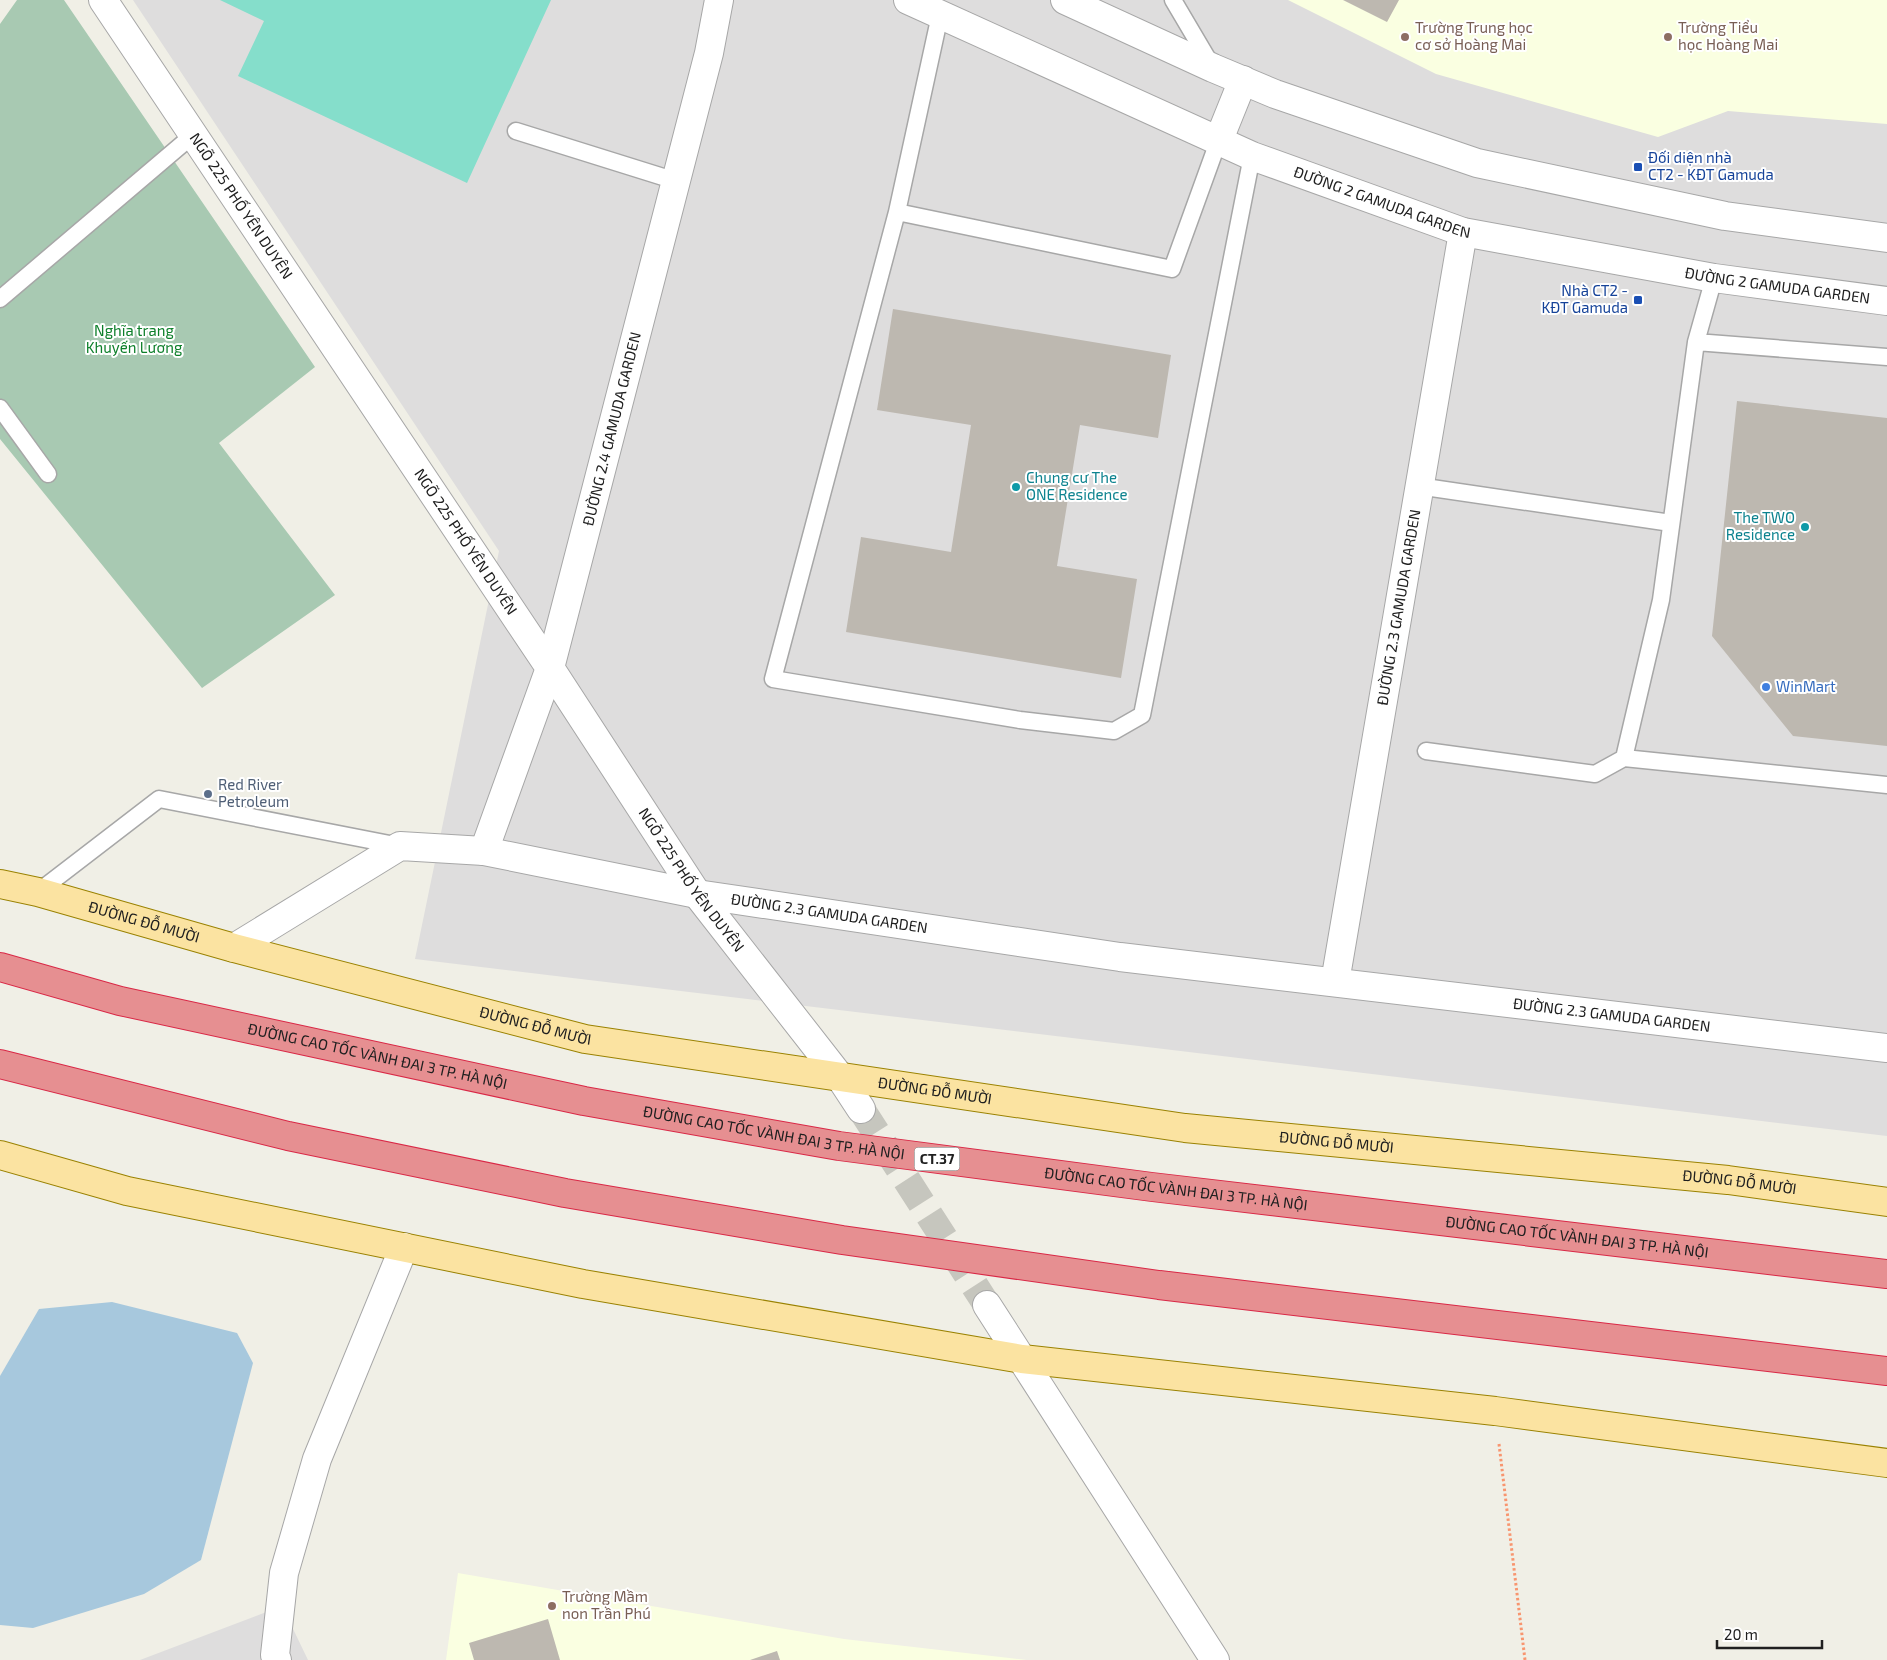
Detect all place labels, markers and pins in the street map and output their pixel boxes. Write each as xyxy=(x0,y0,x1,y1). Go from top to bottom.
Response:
place label: Trường Trung học cơ sở Hoàng Mai xyxy=(1415,18,1533,53)
place label: Trường Tiểu học Hoàng Mai xyxy=(1678,18,1778,53)
marker: Trường Trung học cơ sở Hoàng Mai xyxy=(1399,31,1411,43)
marker: Trường Tiểu học Hoàng Mai xyxy=(1662,31,1674,43)
place label: Đối diện nhà CT2 - KĐT Gamuda xyxy=(1648,148,1774,183)
marker: Đối diện nhà CT2 - KĐT Gamuda xyxy=(1632,161,1644,173)
place label: Nhà CT2 - KĐT Gamuda xyxy=(1541,281,1628,316)
marker: Nhà CT2 - KĐT Gamuda xyxy=(1632,294,1644,306)
place label: Chung cư The ONE Residence xyxy=(1026,468,1128,503)
marker: Chung cư The ONE Residence xyxy=(1010,481,1022,493)
place label: The TWO Residence xyxy=(1726,508,1795,543)
marker: The TWO Residence xyxy=(1799,521,1811,533)
place label: WinMart xyxy=(1776,677,1836,695)
marker: WinMart xyxy=(1760,681,1772,693)
place label: Red River Petroleum xyxy=(218,775,289,810)
marker: Red River Petroleum xyxy=(202,788,214,800)
place label: Trường Mầm non Trần Phú xyxy=(562,1587,651,1622)
marker: Trường Mầm non Trần Phú xyxy=(546,1600,558,1612)

